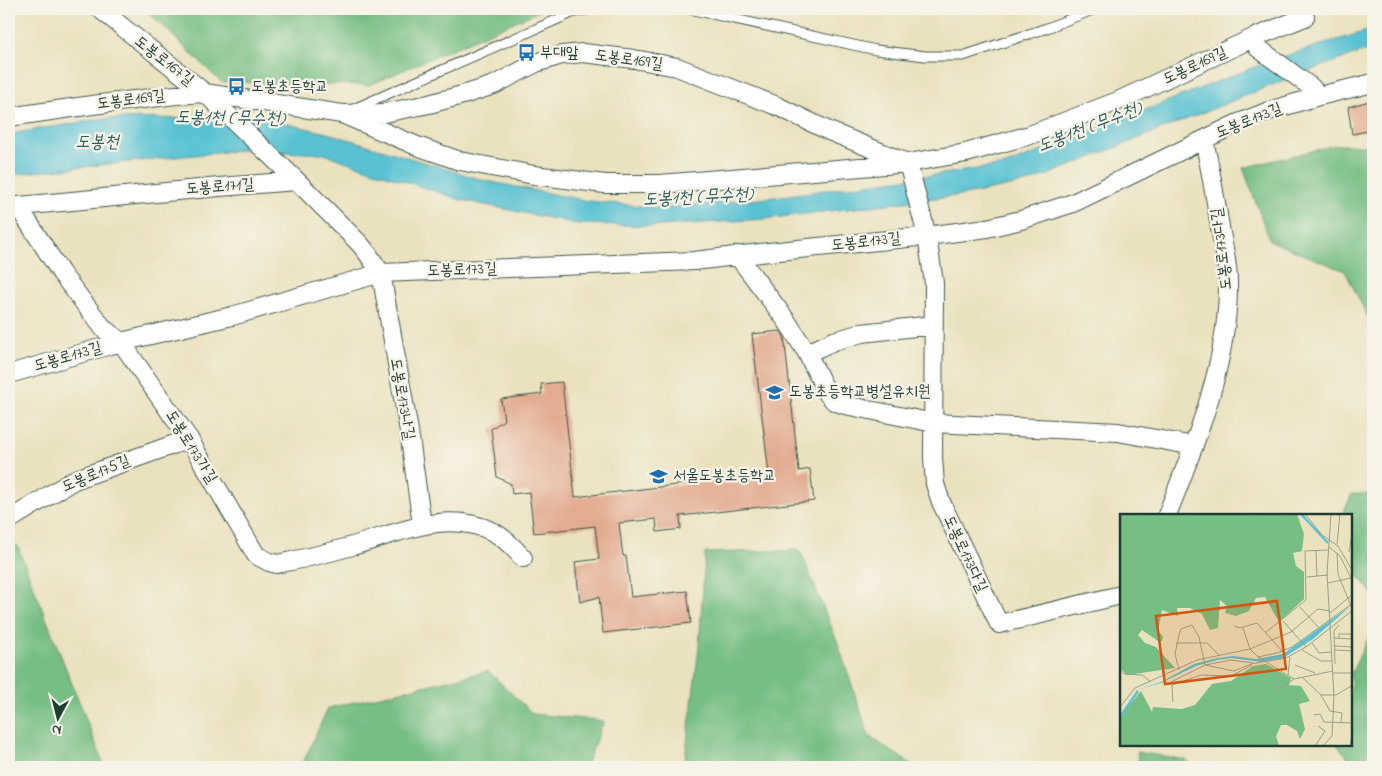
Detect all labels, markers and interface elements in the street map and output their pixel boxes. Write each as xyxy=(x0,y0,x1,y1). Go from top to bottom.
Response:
street label: 도봉로167길 xyxy=(129,30,199,92)
place label: 부대앞 xyxy=(540,41,579,65)
street label: 도봉로169길 xyxy=(1159,41,1231,91)
bus stop icon: 부대앞 xyxy=(516,43,536,63)
street label: 도봉로169길 xyxy=(593,43,665,77)
place label: 도봉초등학교 xyxy=(251,75,328,99)
bus stop icon: 도봉초등학교 xyxy=(227,77,247,97)
street label: 도봉로169길 xyxy=(96,84,167,116)
water label: 도봉1천 (무수천) xyxy=(1034,96,1148,160)
street label: 도봉로173길 xyxy=(1212,97,1286,145)
water label: 도봉1천 (무수천) xyxy=(175,105,287,133)
water label: 도봉천 xyxy=(75,130,120,156)
street label: 도봉로171길 xyxy=(185,173,255,201)
water label: 도봉1천 (무수천) xyxy=(642,182,755,214)
street label: 도봉로173다길 xyxy=(1205,206,1239,291)
street label: 도봉로173길 xyxy=(830,226,902,258)
street label: 도봉로173길 xyxy=(427,257,497,283)
street label: 도봉로173길 xyxy=(31,336,105,378)
street label: 도봉로173나길 xyxy=(383,356,421,442)
place label: 도봉초등학교병설유치원 xyxy=(789,380,931,404)
school or university icon: 도봉초등학교병설유치원 xyxy=(765,382,785,402)
street label: 도봉로173가길 xyxy=(159,406,223,489)
street label: 도봉로175길 xyxy=(58,449,134,499)
place label: 서울도봉초등학교 xyxy=(673,464,776,488)
school or university icon: 서울도봉초등학교 xyxy=(649,466,669,486)
street label: 도봉로173다길 xyxy=(937,511,993,597)
inset map xyxy=(1120,514,1352,746)
north arrow xyxy=(32,694,82,744)
text: N xyxy=(51,718,63,740)

